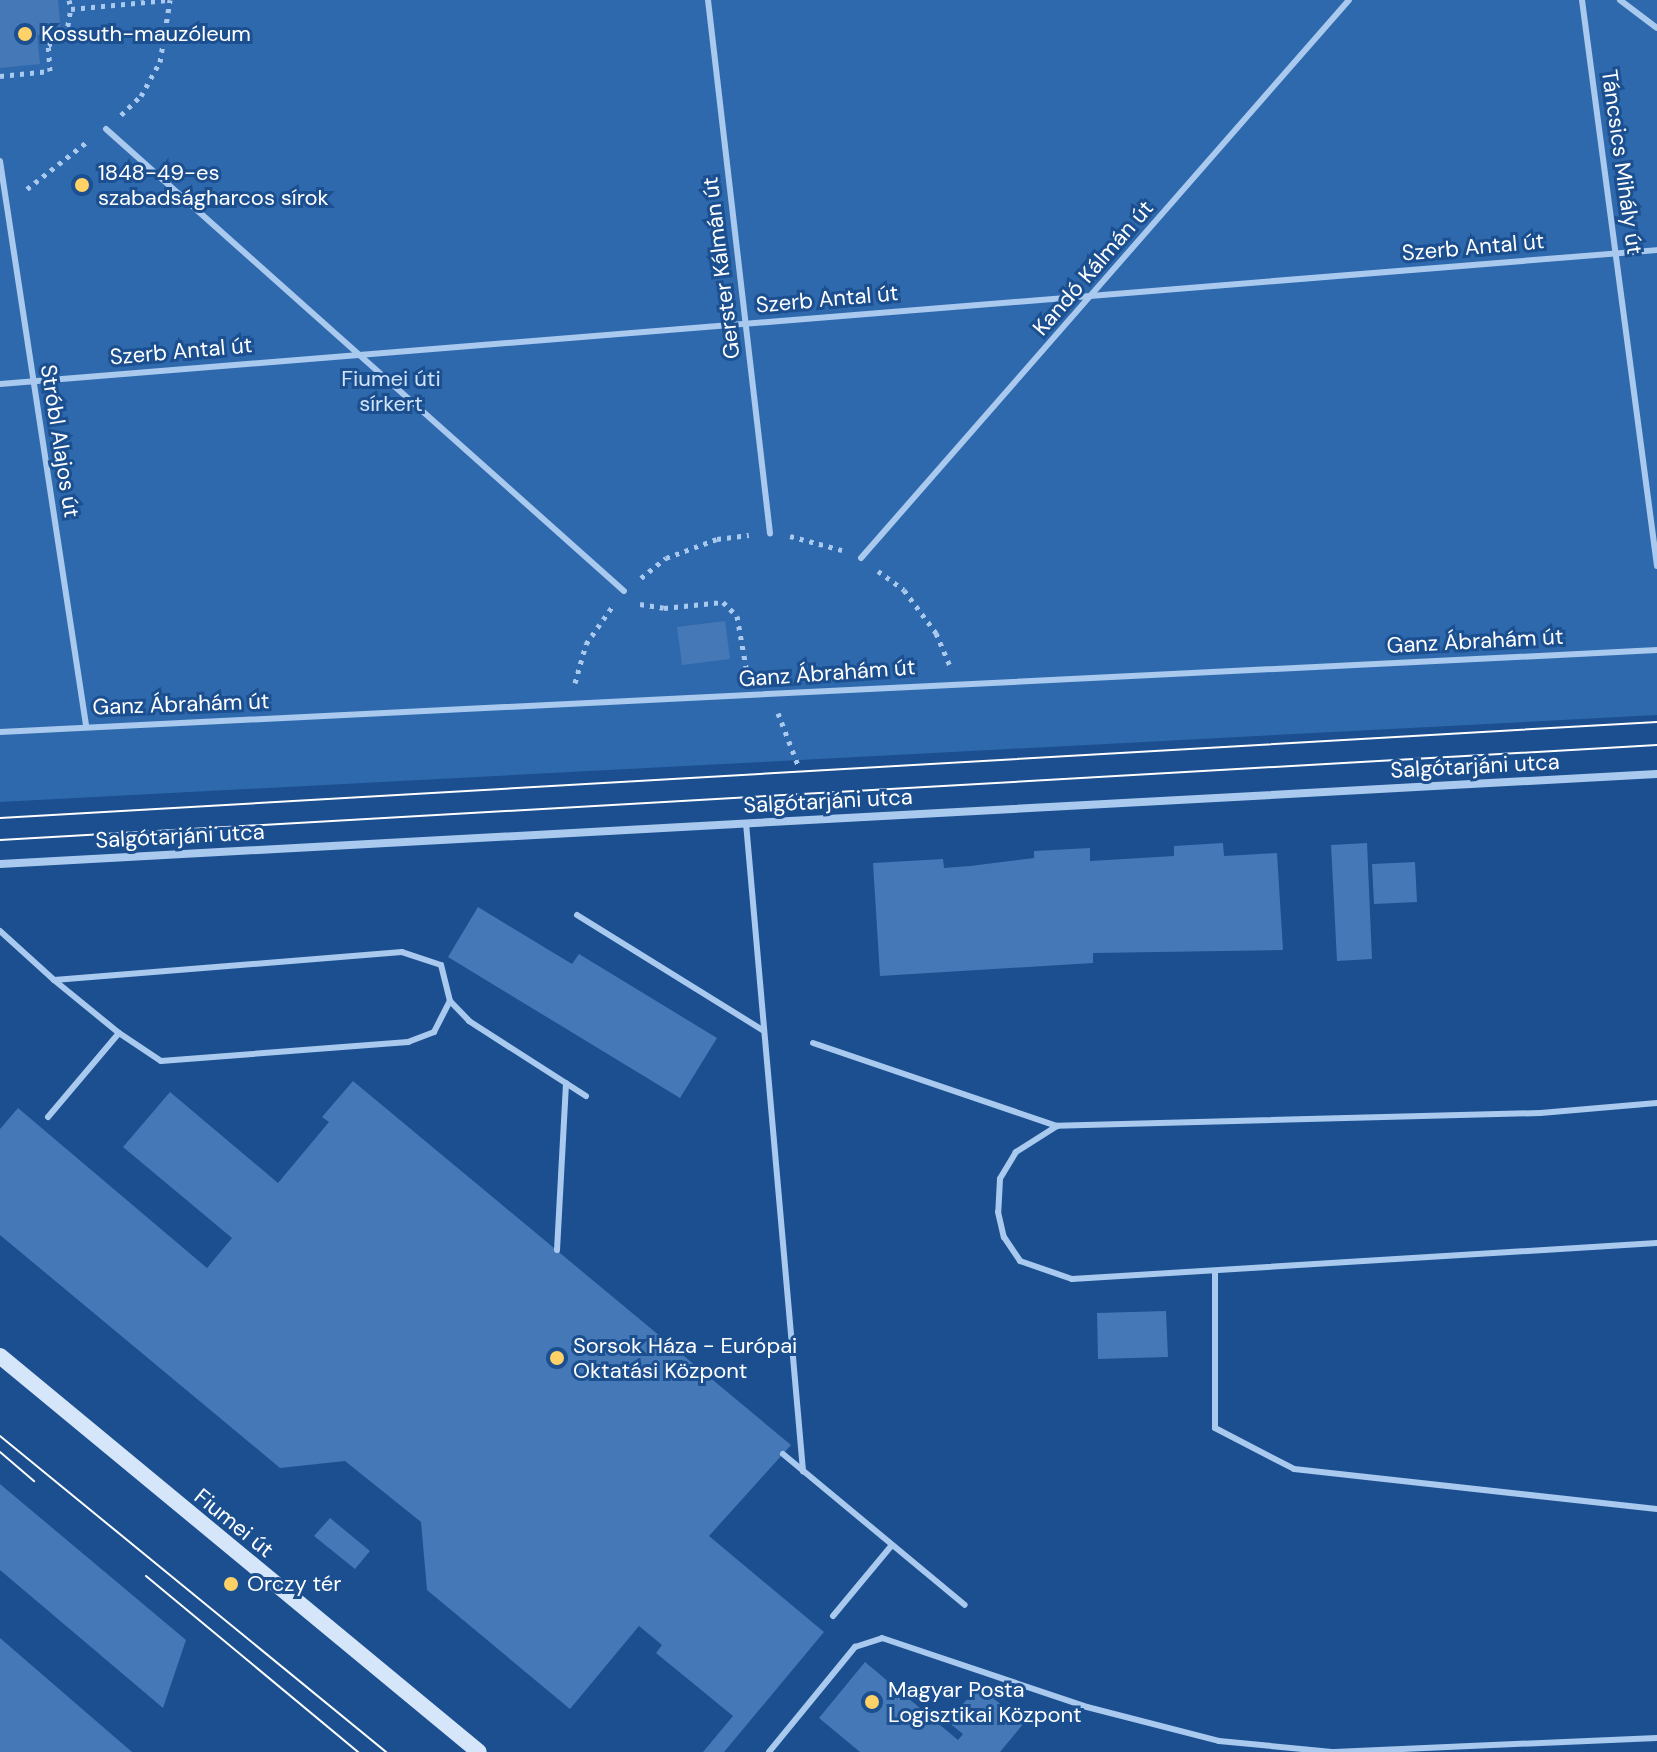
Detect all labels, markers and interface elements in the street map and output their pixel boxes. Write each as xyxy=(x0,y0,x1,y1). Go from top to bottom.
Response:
place label: Kossuth-mauzóleum xyxy=(41,21,251,47)
marker: Kossuth-mauzóleum xyxy=(16,25,34,43)
street label: Táncsics Mihály út xyxy=(1596,68,1648,256)
place label: 1848-49-es szabadságharcos sírok xyxy=(98,159,329,210)
street label: Gerster Kálmán út xyxy=(697,175,745,361)
marker: 1848-49-es szabadságharcos sírok xyxy=(73,176,91,194)
street label: Kandó Kálmán út xyxy=(1027,195,1159,341)
street label: Szerb Antal út xyxy=(1401,228,1545,266)
street label: Szerb Antal út xyxy=(755,280,899,318)
street label: Szerb Antal út xyxy=(109,332,253,370)
street label: Stróbl Alajos út xyxy=(35,363,85,519)
park label: Fiumei úti sírkert xyxy=(341,365,441,416)
street label: Ganz Ábrahám út xyxy=(1386,623,1564,659)
street label: Ganz Ábrahám út xyxy=(738,654,916,692)
street label: Ganz Ábrahám út xyxy=(92,688,270,720)
street label: Salgótarjáni utca xyxy=(1390,748,1560,784)
street label: Salgótarjáni utca xyxy=(743,783,913,819)
street label: Salgótarjáni utca xyxy=(95,818,265,854)
place label: Sorsok Háza - Európai Oktatási Központ xyxy=(573,1332,797,1384)
marker: Sorsok Háza - Európai Oktatási Központ xyxy=(548,1349,566,1367)
street label: Fiumei út xyxy=(189,1483,279,1563)
place label: Orczy tér xyxy=(247,1571,341,1597)
marker: Orczy tér xyxy=(222,1575,240,1593)
place label: Magyar Posta Logisztikai Központ xyxy=(888,1676,1082,1728)
marker: Magyar Posta Logisztikai Központ xyxy=(863,1693,881,1711)

